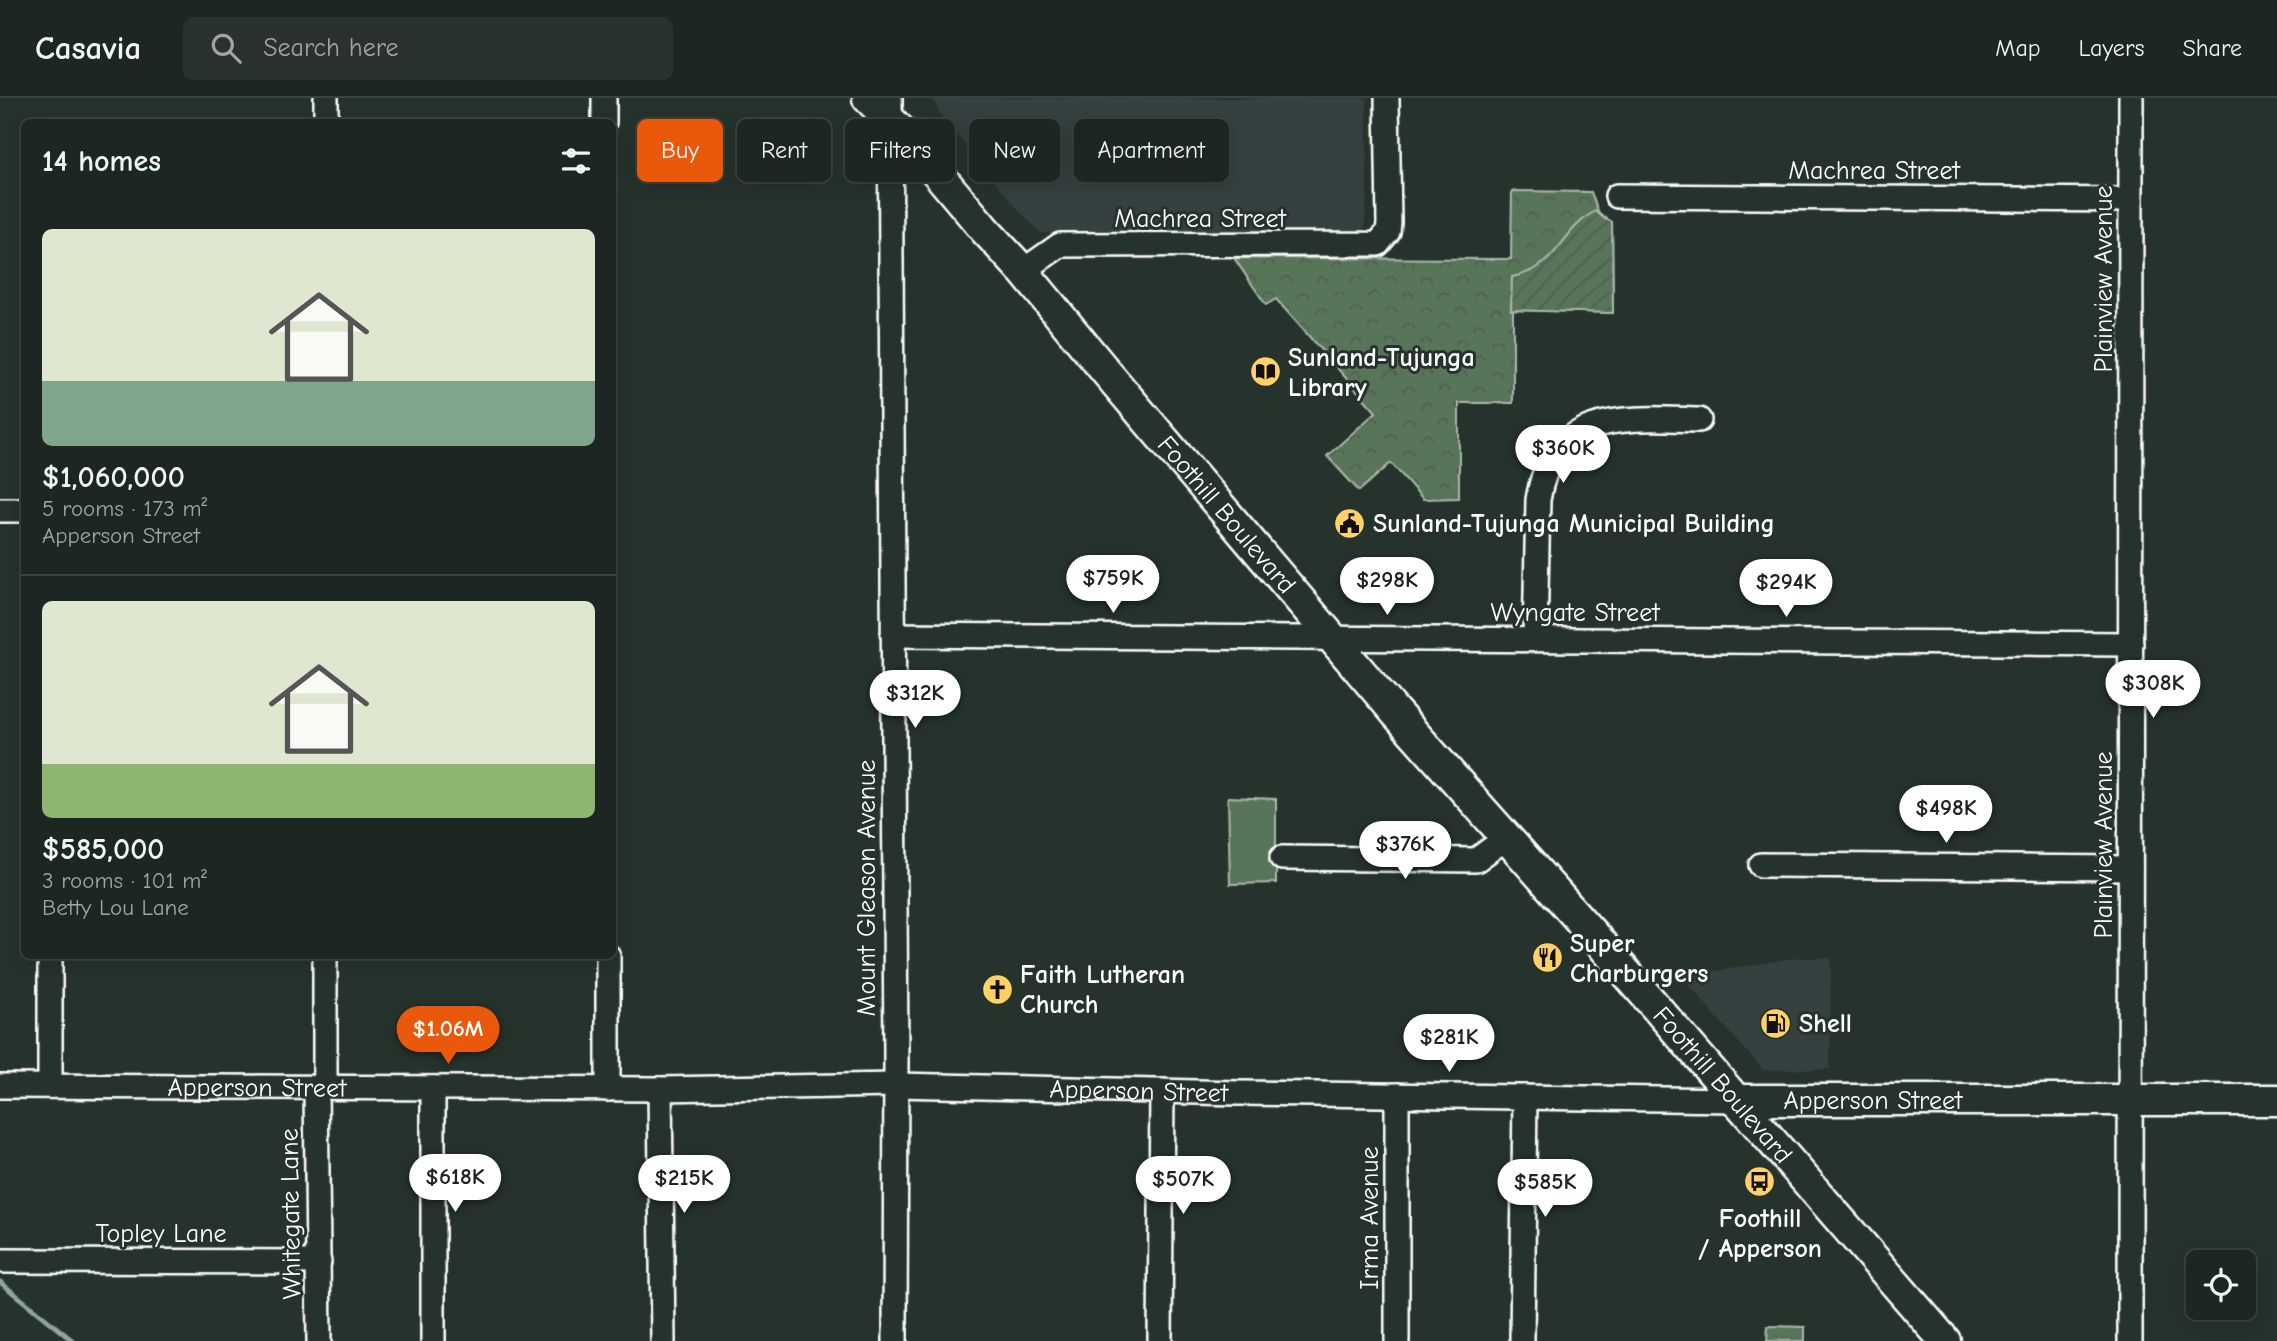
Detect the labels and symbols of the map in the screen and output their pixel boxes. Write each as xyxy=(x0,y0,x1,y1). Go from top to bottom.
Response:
street label: Machrea Street xyxy=(1788,156,1961,186)
street label: Plainview Avenue xyxy=(2089,185,2119,373)
street label: Machrea Street xyxy=(1114,204,1287,234)
place label: Sunland-Tujunga Library xyxy=(1288,343,1475,403)
library icon: Sunland-Tujunga Library xyxy=(1248,355,1282,389)
pin: $360K xyxy=(1514,426,1612,485)
street label: Foothill Boulevard xyxy=(1151,430,1302,600)
public building icon: Sunland-Tujunga Municipal Building xyxy=(1333,506,1367,540)
place label: Sunland-Tujunga Municipal Building xyxy=(1373,509,1775,539)
pin: $759K xyxy=(1064,556,1162,615)
pin: $298K xyxy=(1338,558,1436,617)
pin: $294K xyxy=(1737,560,1835,619)
street label: Wyngate Street xyxy=(1490,598,1661,628)
pin: $308K xyxy=(2104,660,2202,720)
pin: $312K xyxy=(866,670,964,730)
street label: Plainview Avenue xyxy=(2089,751,2119,939)
street label: Mount Gleason Avenue xyxy=(852,760,882,1016)
pin: $498K xyxy=(1897,786,1995,845)
pin: $376K xyxy=(1356,822,1454,881)
place label: Super Charburgers xyxy=(1570,929,1708,989)
restaurant icon: Super Charburgers xyxy=(1530,941,1564,975)
place label: Faith Lutheran Church xyxy=(1020,960,1185,1020)
church icon: Faith Lutheran Church xyxy=(980,972,1014,1006)
street label: Foothill Boulevard xyxy=(1646,1001,1798,1170)
pin: $1.06M xyxy=(391,1006,505,1066)
fuel station icon: Shell xyxy=(1759,1006,1793,1040)
place label: Shell xyxy=(1799,1009,1852,1039)
pin: $281K xyxy=(1400,1014,1498,1074)
street label: Apperson Street xyxy=(168,1073,348,1104)
street label: Apperson Street xyxy=(1049,1075,1230,1109)
street label: Apperson Street xyxy=(1784,1086,1964,1116)
street label: Whitegate Lane xyxy=(275,1128,307,1300)
street label: Irma Avenue xyxy=(1355,1146,1385,1290)
pin: $618K xyxy=(406,1154,504,1214)
pin: $215K xyxy=(635,1156,733,1215)
pin: $507K xyxy=(1134,1156,1232,1216)
pin: $585K xyxy=(1496,1160,1594,1219)
bus stop icon: Foothill / Apperson xyxy=(1743,1165,1777,1199)
place label: Foothill / Apperson xyxy=(1698,1204,1822,1264)
street label: Topley Lane xyxy=(95,1219,227,1249)

